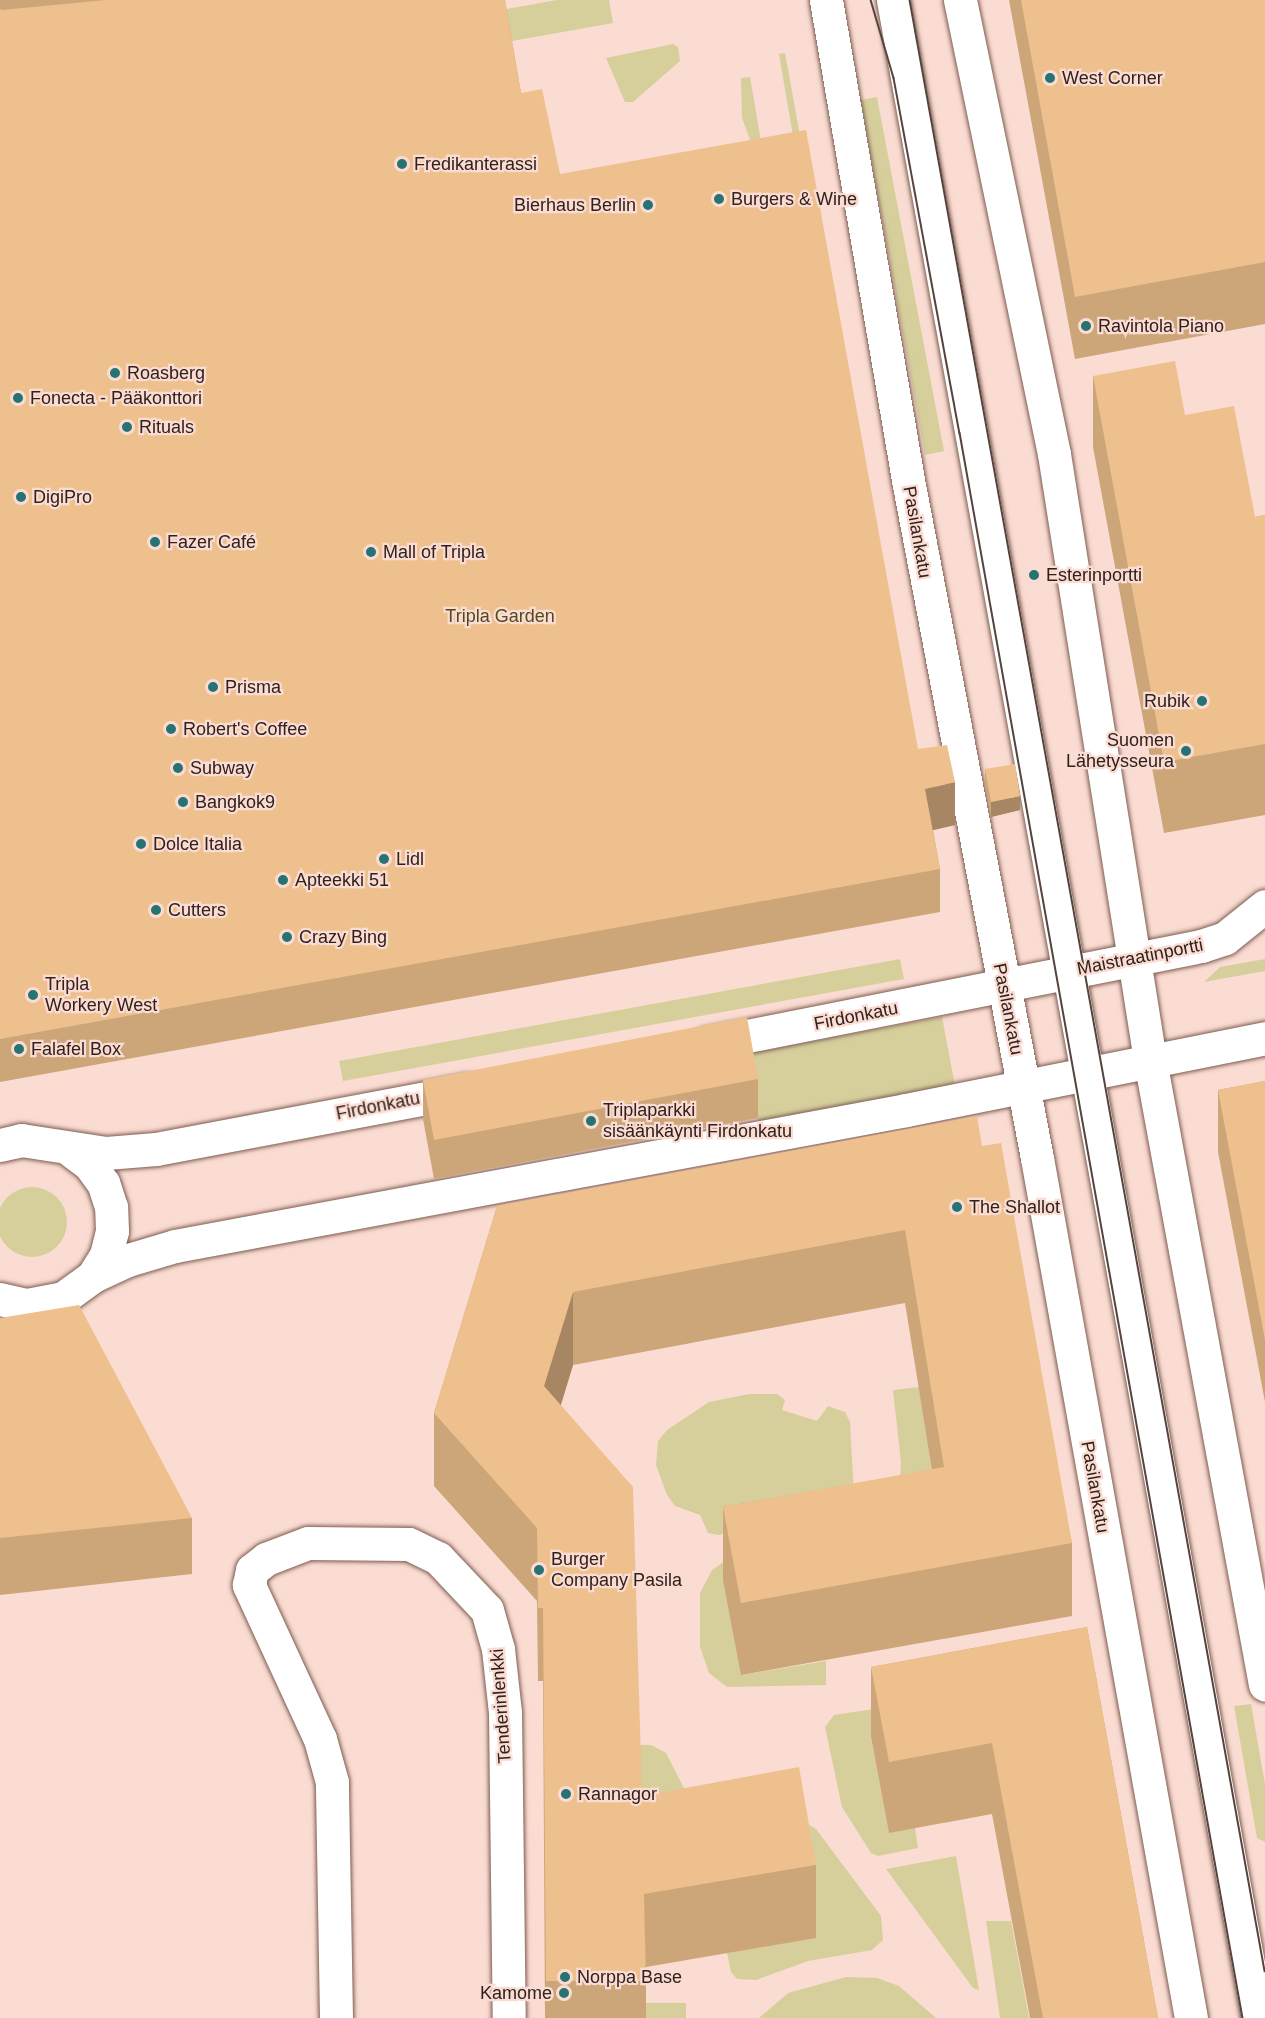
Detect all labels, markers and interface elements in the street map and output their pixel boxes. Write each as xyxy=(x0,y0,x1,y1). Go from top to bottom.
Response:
place label: West Corner xyxy=(1062,67,1163,89)
marker: West Corner xyxy=(1043,71,1057,85)
place label: Fredikanterassi xyxy=(414,153,537,175)
marker: Fredikanterassi xyxy=(395,157,409,171)
place label: Burgers & Wine xyxy=(731,188,857,210)
marker: Burgers & Wine xyxy=(712,192,726,206)
place label: Bierhaus Berlin xyxy=(514,194,636,216)
marker: Bierhaus Berlin xyxy=(641,198,655,212)
place label: Ravintola Piano xyxy=(1098,315,1224,337)
marker: Ravintola Piano xyxy=(1079,319,1093,333)
place label: Roasberg xyxy=(127,362,205,384)
marker: Roasberg xyxy=(108,366,122,380)
place label: Fonecta - Pääkonttori xyxy=(30,387,202,409)
marker: Fonecta - Pääkonttori xyxy=(11,391,25,405)
place label: Rituals xyxy=(139,416,194,438)
marker: Rituals xyxy=(120,420,134,434)
street label: Pasilankatu xyxy=(898,484,936,580)
place label: DigiPro xyxy=(33,486,92,508)
marker: DigiPro xyxy=(14,490,28,504)
place label: Fazer Café xyxy=(167,531,256,553)
marker: Fazer Café xyxy=(148,535,162,549)
place label: Mall of Tripla xyxy=(383,541,485,563)
marker: Mall of Tripla xyxy=(364,545,378,559)
place label: Esterinportti xyxy=(1046,564,1142,586)
marker: Esterinportti xyxy=(1027,568,1041,582)
park label: Tripla Garden xyxy=(445,605,555,627)
place label: Prisma xyxy=(225,676,281,698)
marker: Prisma xyxy=(206,680,220,694)
place label: Rubik xyxy=(1144,690,1190,712)
marker: Rubik xyxy=(1195,694,1209,708)
place label: Robert's Coffee xyxy=(183,718,307,740)
marker: Robert's Coffee xyxy=(164,722,178,736)
place label: Suomen Lähetysseura xyxy=(1066,730,1174,772)
marker: Suomen Lähetysseura xyxy=(1179,744,1193,758)
place label: Subway xyxy=(190,757,254,779)
marker: Subway xyxy=(171,761,185,775)
place label: Bangkok9 xyxy=(195,791,275,813)
marker: Bangkok9 xyxy=(176,795,190,809)
place label: Dolce Italia xyxy=(153,833,242,855)
marker: Dolce Italia xyxy=(134,837,148,851)
place label: Lidl xyxy=(396,848,424,870)
marker: Lidl xyxy=(377,852,391,866)
place label: Apteekki 51 xyxy=(295,869,389,891)
marker: Apteekki 51 xyxy=(276,873,290,887)
place label: Cutters xyxy=(168,899,226,921)
marker: Cutters xyxy=(149,903,163,917)
place label: Crazy Bing xyxy=(299,926,387,948)
marker: Crazy Bing xyxy=(280,930,294,944)
street label: Maistraatinportti xyxy=(1075,934,1205,980)
street label: Pasilankatu xyxy=(989,961,1027,1057)
place label: Tripla Workery West xyxy=(45,974,157,1016)
marker: Tripla Workery West xyxy=(26,988,40,1002)
street label: Firdonkatu xyxy=(812,997,900,1035)
place label: Falafel Box xyxy=(31,1038,121,1060)
marker: Falafel Box xyxy=(12,1042,26,1056)
street label: Firdonkatu xyxy=(334,1087,422,1125)
place label: Triplaparkki sisäänkäynti Firdonkatu xyxy=(603,1100,792,1142)
marker: Triplaparkki sisäänkäynti Firdonkatu xyxy=(584,1114,598,1128)
place label: The Shallot xyxy=(969,1196,1060,1218)
marker: The Shallot xyxy=(950,1200,964,1214)
street label: Pasilankatu xyxy=(1076,1439,1114,1535)
place label: Burger Company Pasila xyxy=(551,1549,682,1592)
marker: Burger Company Pasila xyxy=(532,1563,546,1577)
street label: Tenderinlenkki xyxy=(486,1648,516,1764)
place label: Rannagor xyxy=(578,1783,657,1805)
marker: Rannagor xyxy=(559,1787,573,1801)
place label: Norppa Base xyxy=(577,1966,682,1988)
marker: Norppa Base xyxy=(558,1970,572,1984)
place label: Kamome xyxy=(480,1982,552,2004)
marker: Kamome xyxy=(557,1986,571,2000)

